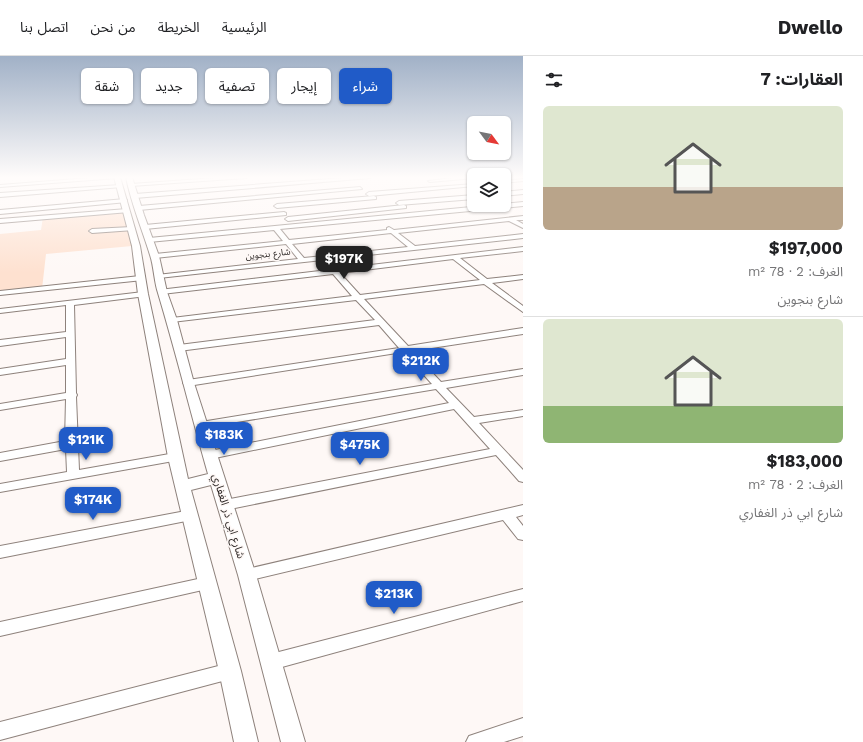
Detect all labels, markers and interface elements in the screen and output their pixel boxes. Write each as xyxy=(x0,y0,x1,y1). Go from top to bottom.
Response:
text: Dwello xyxy=(778,16,843,39)
text: اتصل بنا xyxy=(20,19,68,35)
text: من نحن xyxy=(90,19,136,35)
text: الخريطة xyxy=(158,19,200,35)
text: الرئيسية xyxy=(222,19,267,35)
chip: شقة xyxy=(81,68,133,104)
chip: جديد xyxy=(141,68,197,104)
chip: تصفية xyxy=(205,68,269,104)
chip: إيجار xyxy=(277,68,331,104)
chip: شراء xyxy=(339,68,392,104)
icon: filters xyxy=(543,69,565,91)
text: العقارات: 7 xyxy=(760,69,843,89)
north arrow xyxy=(467,116,511,160)
map controls xyxy=(467,116,511,212)
icon: home xyxy=(657,132,729,204)
button: layers xyxy=(467,168,511,212)
text: $197,000 xyxy=(769,238,843,258)
pin: $197K xyxy=(316,246,372,280)
street label: شارع بنجوين xyxy=(245,247,291,263)
text: $197K xyxy=(325,251,363,266)
text: الغرف: 2 · 78 m² xyxy=(748,264,843,279)
text: شارع بنجوين xyxy=(777,292,843,307)
icon: home xyxy=(657,345,729,417)
pin: $212K xyxy=(393,348,449,382)
text: $212K xyxy=(402,353,440,368)
pin: $183K xyxy=(196,422,252,456)
pin: $121K xyxy=(58,427,114,461)
text: $183K xyxy=(205,427,243,442)
text: $121K xyxy=(68,432,104,447)
pin: $475K xyxy=(332,432,388,466)
text: $475K xyxy=(340,437,380,452)
text: $183,000 xyxy=(767,451,843,471)
street label: شارع ابي ذر الغفاري xyxy=(207,472,248,561)
text: الغرف: 2 · 78 m² xyxy=(748,477,843,492)
pin: $174K xyxy=(65,487,121,521)
text: $174K xyxy=(74,492,112,507)
text: شارع ابي ذر الغفاري xyxy=(739,505,843,520)
pin: $213K xyxy=(366,581,422,615)
text: $213K xyxy=(375,586,413,601)

